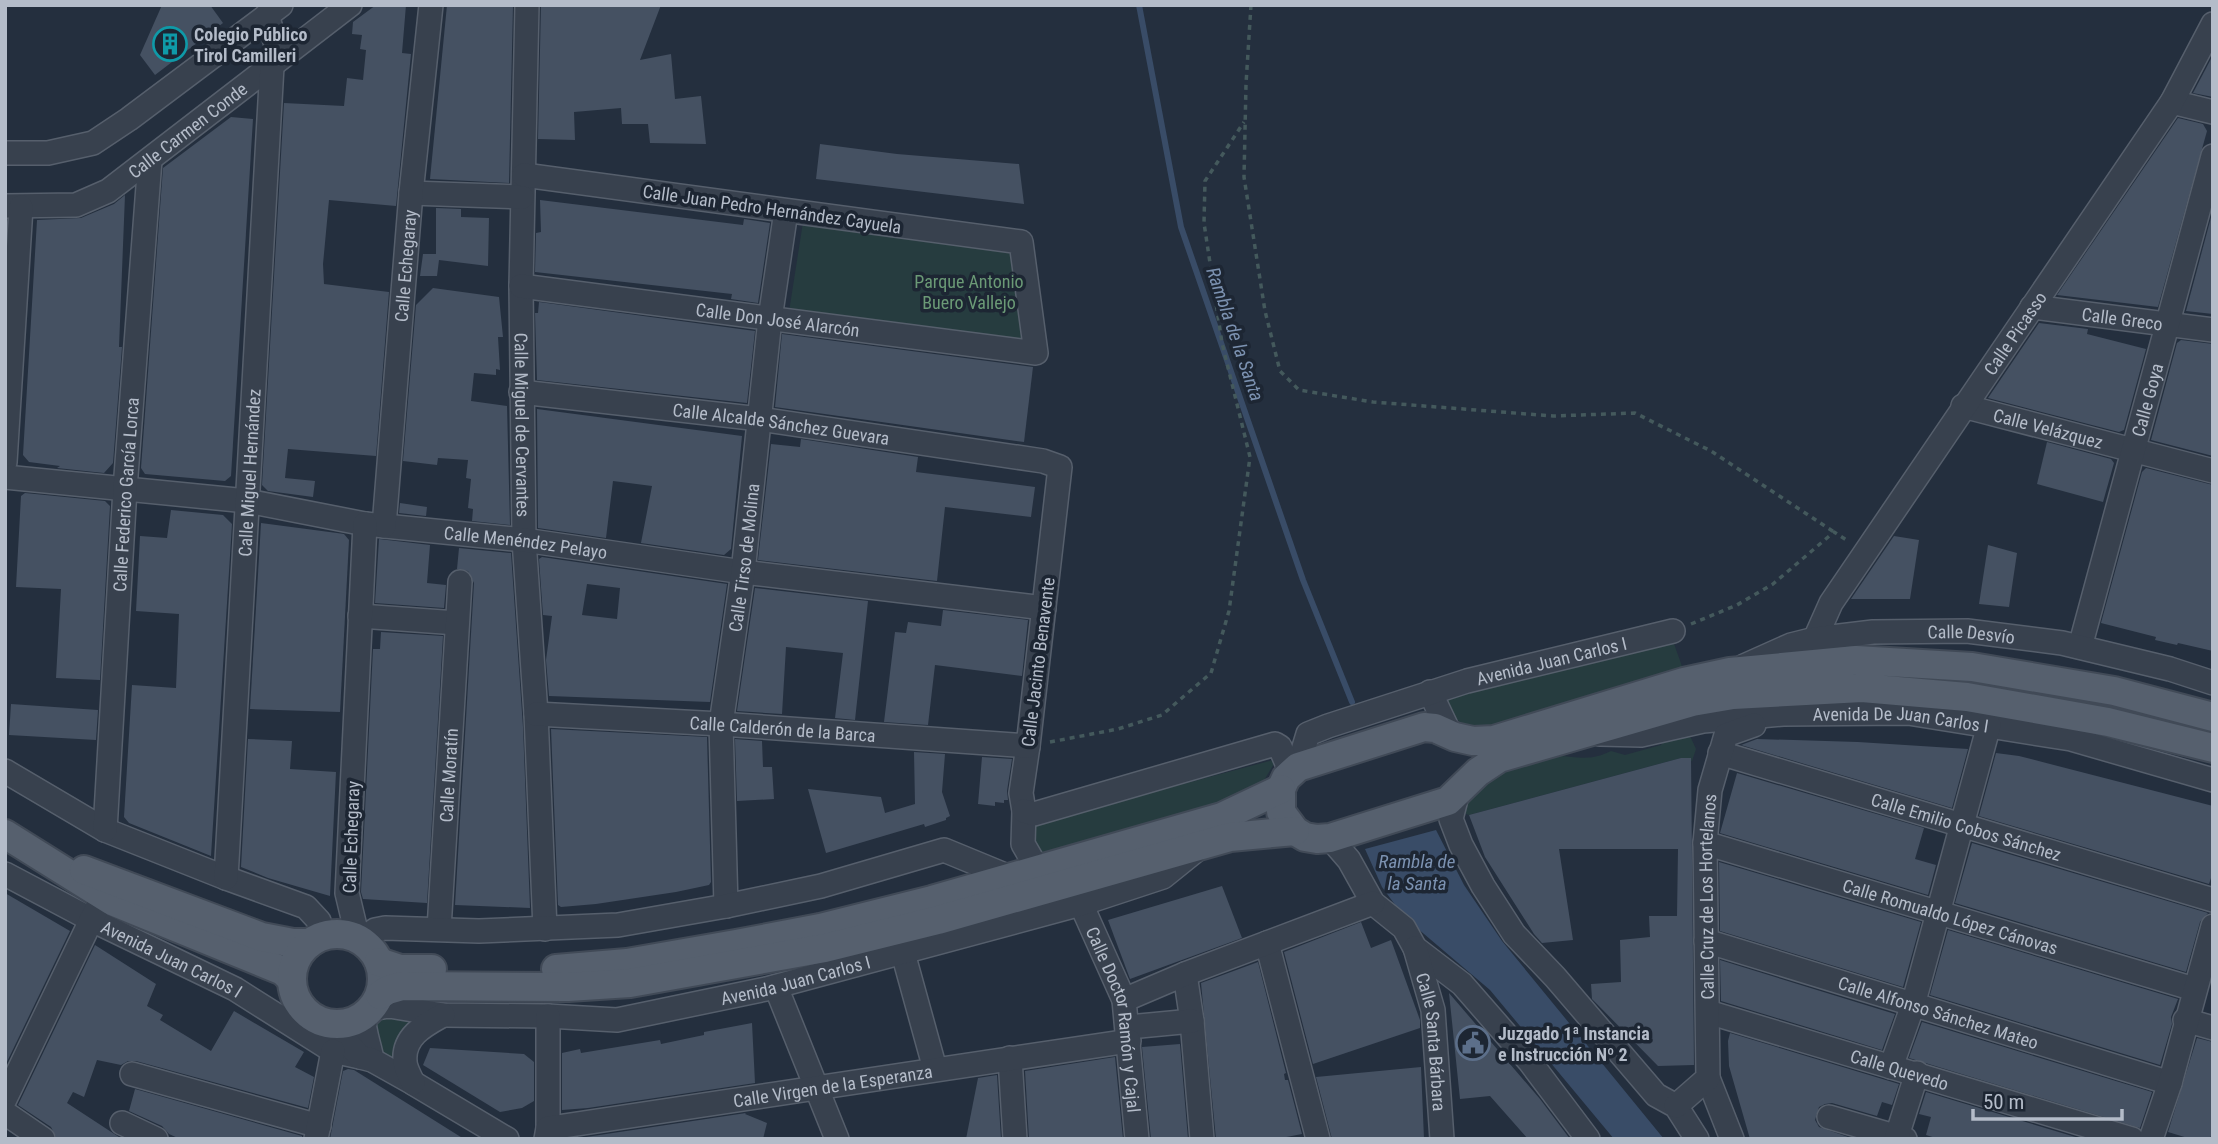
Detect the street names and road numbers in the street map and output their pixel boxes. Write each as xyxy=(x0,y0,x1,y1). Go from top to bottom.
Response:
street label: Calle Carmen Conde xyxy=(124,78,251,182)
street label: Calle Juan Pedro Hernández Cayuela xyxy=(641,180,903,238)
street label: Calle Echegaray xyxy=(390,208,420,323)
street label: Calle Picasso xyxy=(1979,287,2051,379)
street label: Calle Don José Alarcón xyxy=(695,298,861,340)
street label: Calle Greco xyxy=(2081,303,2164,334)
street label: Calle Miguel de Cervantes xyxy=(511,333,534,517)
street label: Calle Goya xyxy=(2127,361,2167,439)
street label: Calle Miguel Hernández xyxy=(234,388,264,557)
street label: Calle Federico García Lorca xyxy=(108,397,142,593)
street label: Calle Alcalde Sánchez Guevara xyxy=(672,399,891,449)
street label: Calle Velázquez xyxy=(1991,404,2105,452)
street label: Calle Tirso de Molina xyxy=(724,482,763,633)
street label: Calle Menéndez Pelayo xyxy=(443,522,609,563)
street label: Calle Jacinto Benavente xyxy=(1017,576,1059,748)
street label: Calle Desvío xyxy=(1927,620,2016,647)
street label: Avenida Juan Carlos I xyxy=(1474,632,1629,689)
street label: Avenida De Juan Carlos I xyxy=(1813,702,1990,736)
street label: Calle Calderón de la Barca xyxy=(689,712,876,746)
street label: Calle Moratín xyxy=(435,728,462,823)
street label: Calle Echegaray xyxy=(339,780,363,894)
street label: Calle Emilio Cobos Sánchez xyxy=(1869,788,2064,865)
street label: Calle Cruz de Los Hortelanos xyxy=(1694,793,1720,1000)
street label: Calle Romualdo López Cánovas xyxy=(1840,874,2060,958)
street label: Avenida Juan Carlos I xyxy=(98,916,246,1001)
street label: Calle Doctor Ramón y Cajal xyxy=(1082,923,1145,1113)
street label: Avenida Juan Carlos I xyxy=(719,951,873,1009)
street label: Calle Santa Bárbara xyxy=(1412,970,1451,1112)
street label: Calle Alfonso Sánchez Mateo xyxy=(1836,972,2041,1053)
street label: Calle Quevedo xyxy=(1848,1045,1951,1094)
street label: Calle Virgen de la Esperanza xyxy=(732,1060,934,1111)

